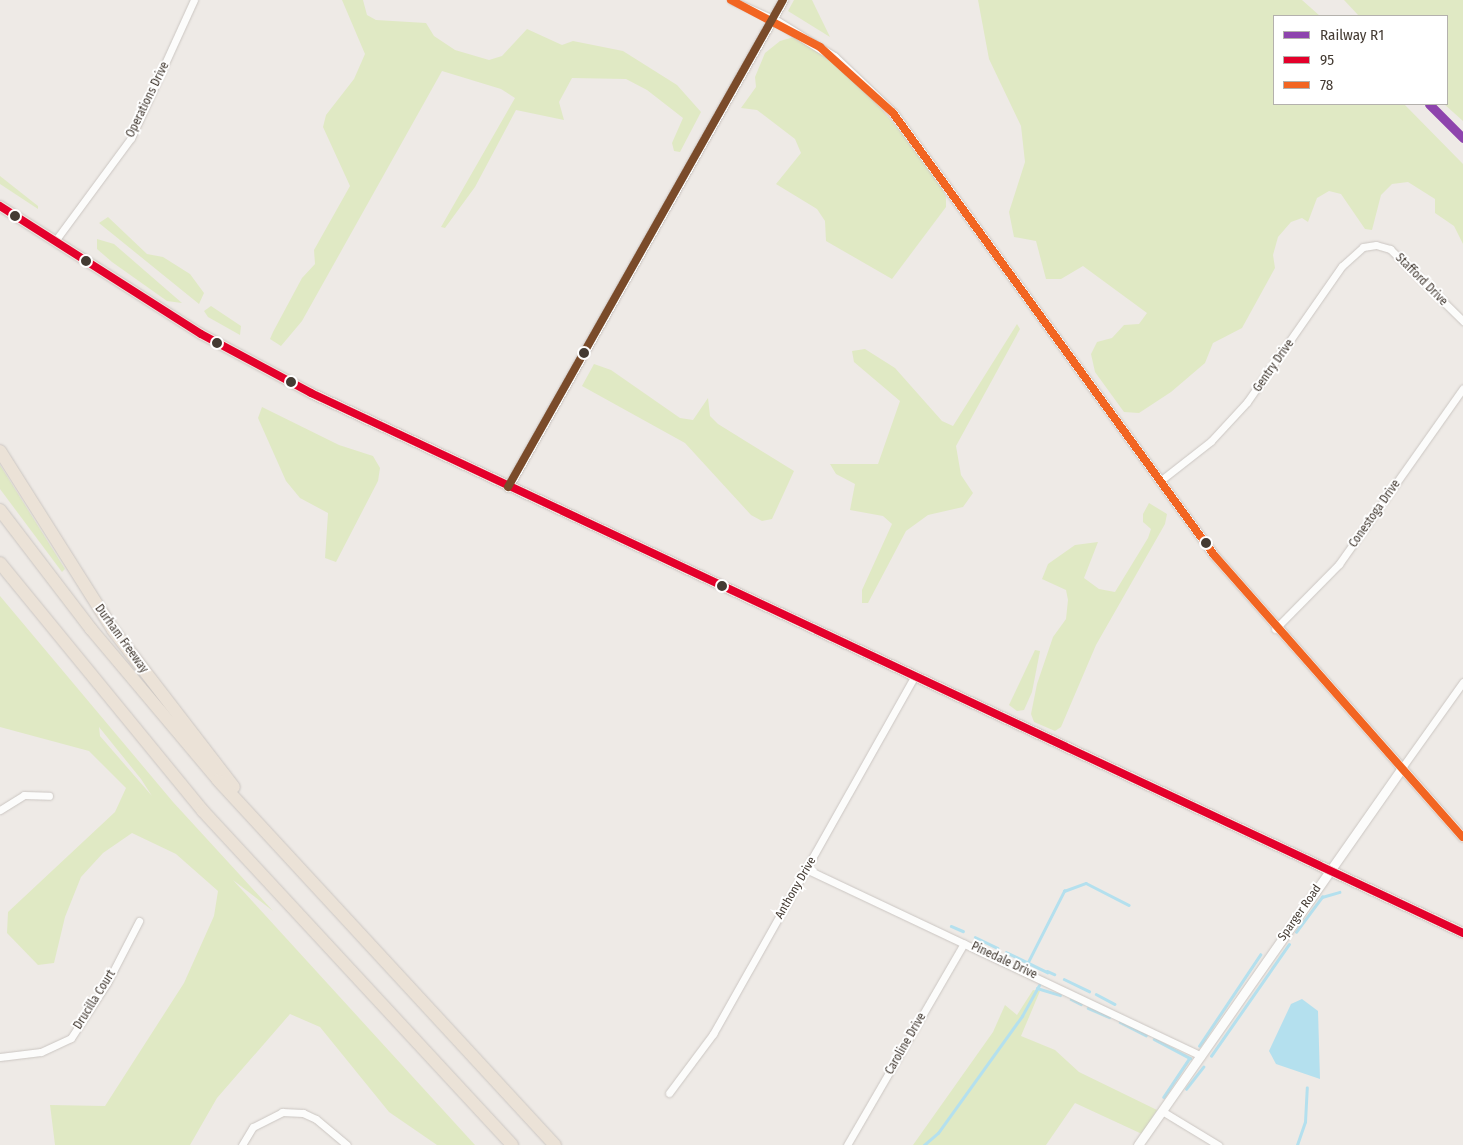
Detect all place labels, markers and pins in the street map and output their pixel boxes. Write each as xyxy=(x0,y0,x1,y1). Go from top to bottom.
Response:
unlabelled marker xyxy=(10,211,20,221)
unlabelled marker xyxy=(81,256,91,266)
unlabelled marker xyxy=(212,338,222,348)
unlabelled marker xyxy=(579,348,589,358)
unlabelled marker xyxy=(286,377,296,387)
unlabelled marker xyxy=(1201,538,1211,548)
unlabelled marker xyxy=(717,581,727,591)

